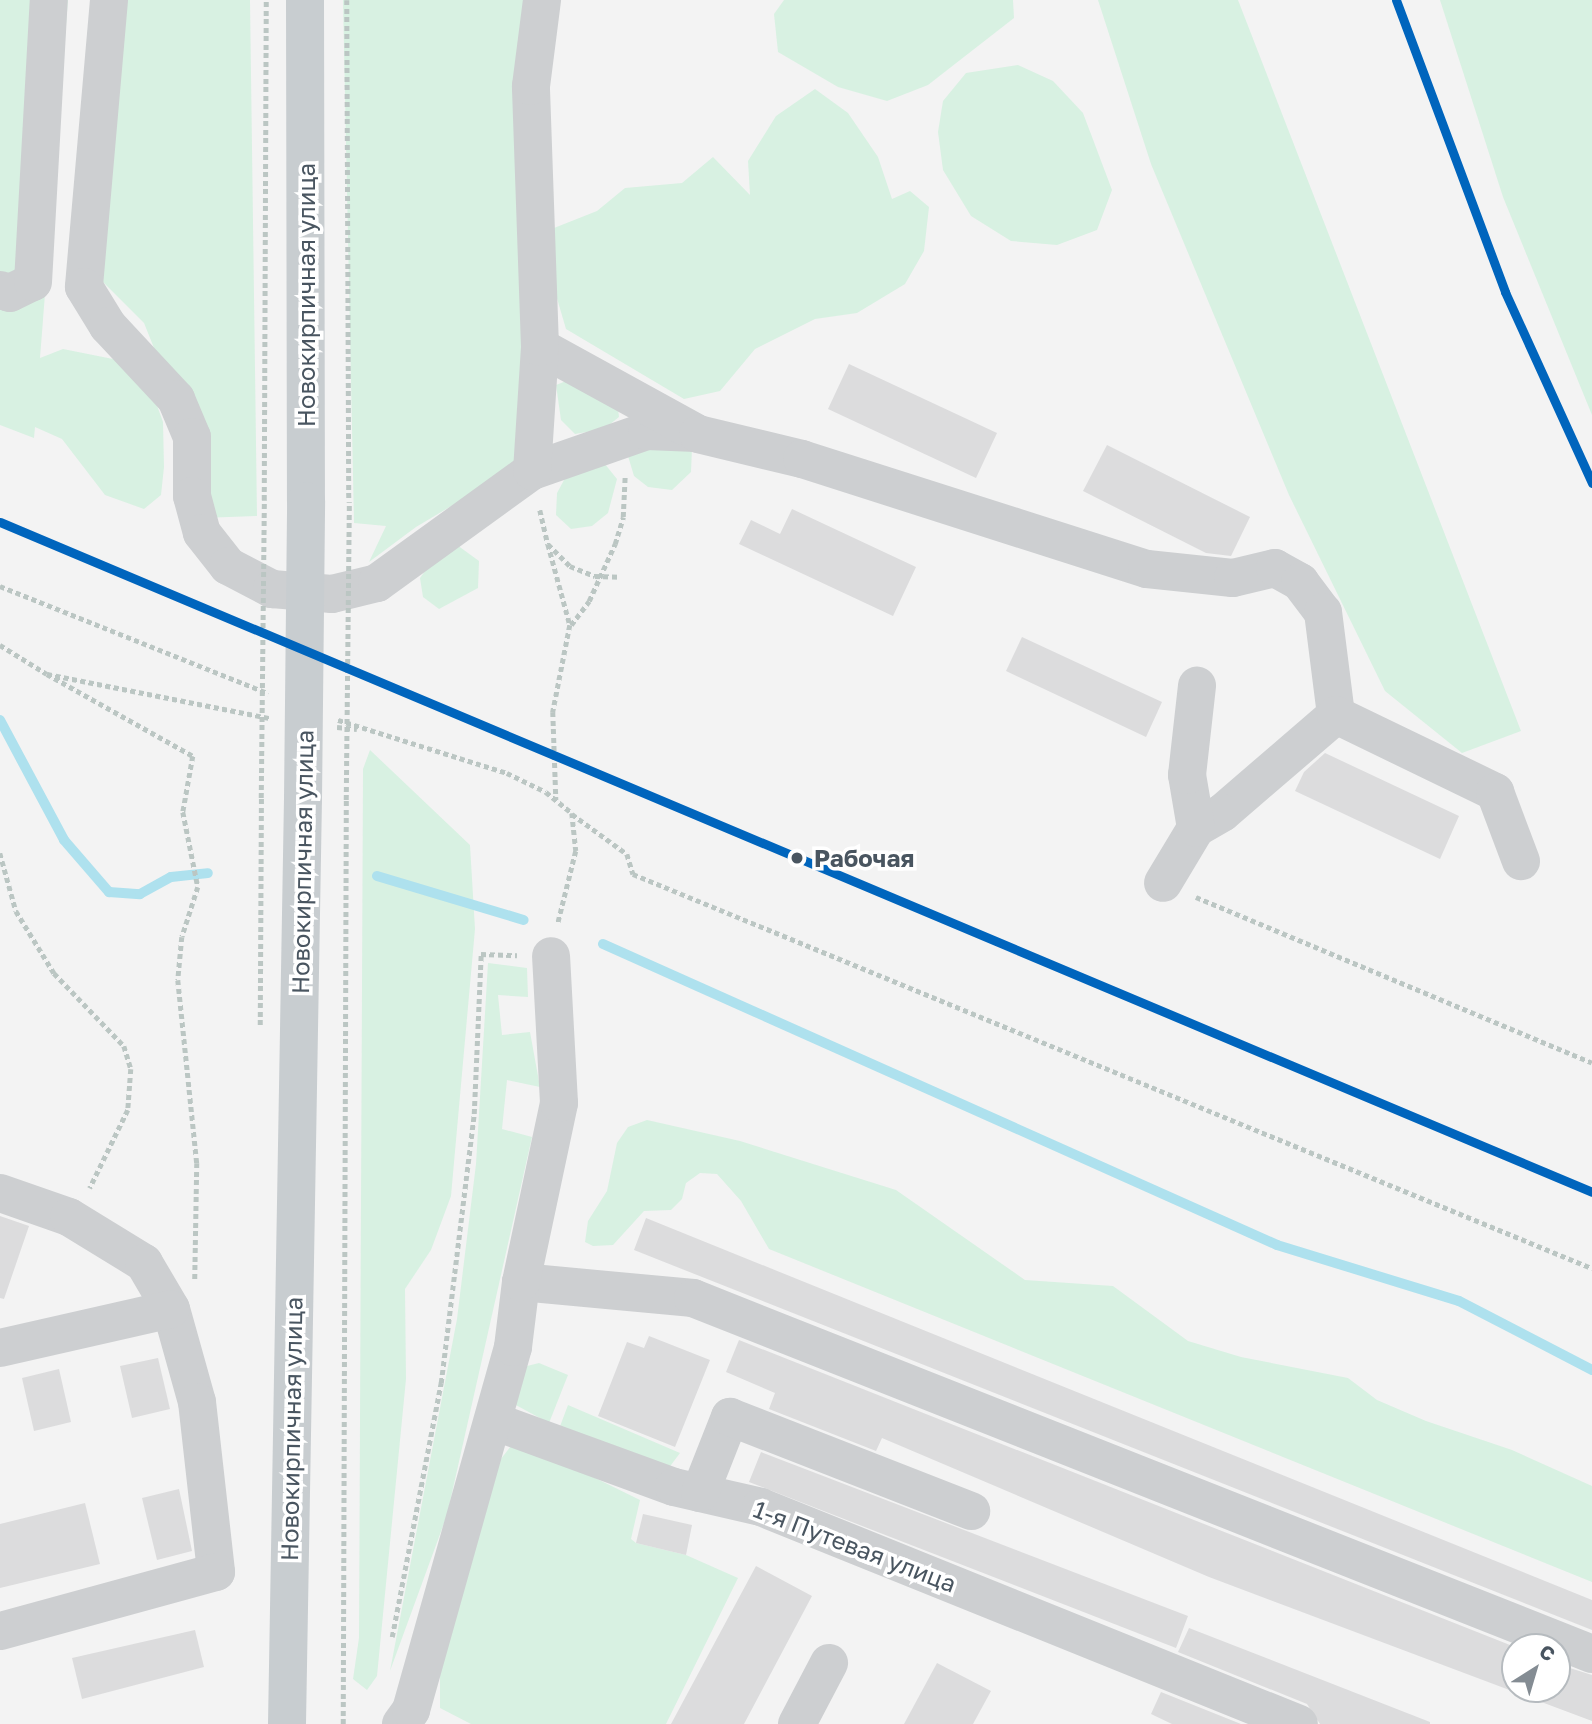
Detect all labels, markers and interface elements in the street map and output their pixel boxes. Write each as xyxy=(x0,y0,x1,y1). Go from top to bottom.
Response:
street label: Новокирпичная улица xyxy=(292,163,320,427)
street label: Новокирпичная улица xyxy=(285,730,319,994)
place label: Рабочая xyxy=(814,844,914,872)
marker: Рабочая xyxy=(786,847,808,869)
street label: Новокирпичная улица xyxy=(274,1297,308,1561)
street label: 1-я Путевая улица xyxy=(750,1494,960,1598)
north arrow xyxy=(1501,1633,1571,1703)
text: С xyxy=(1535,1639,1560,1666)

